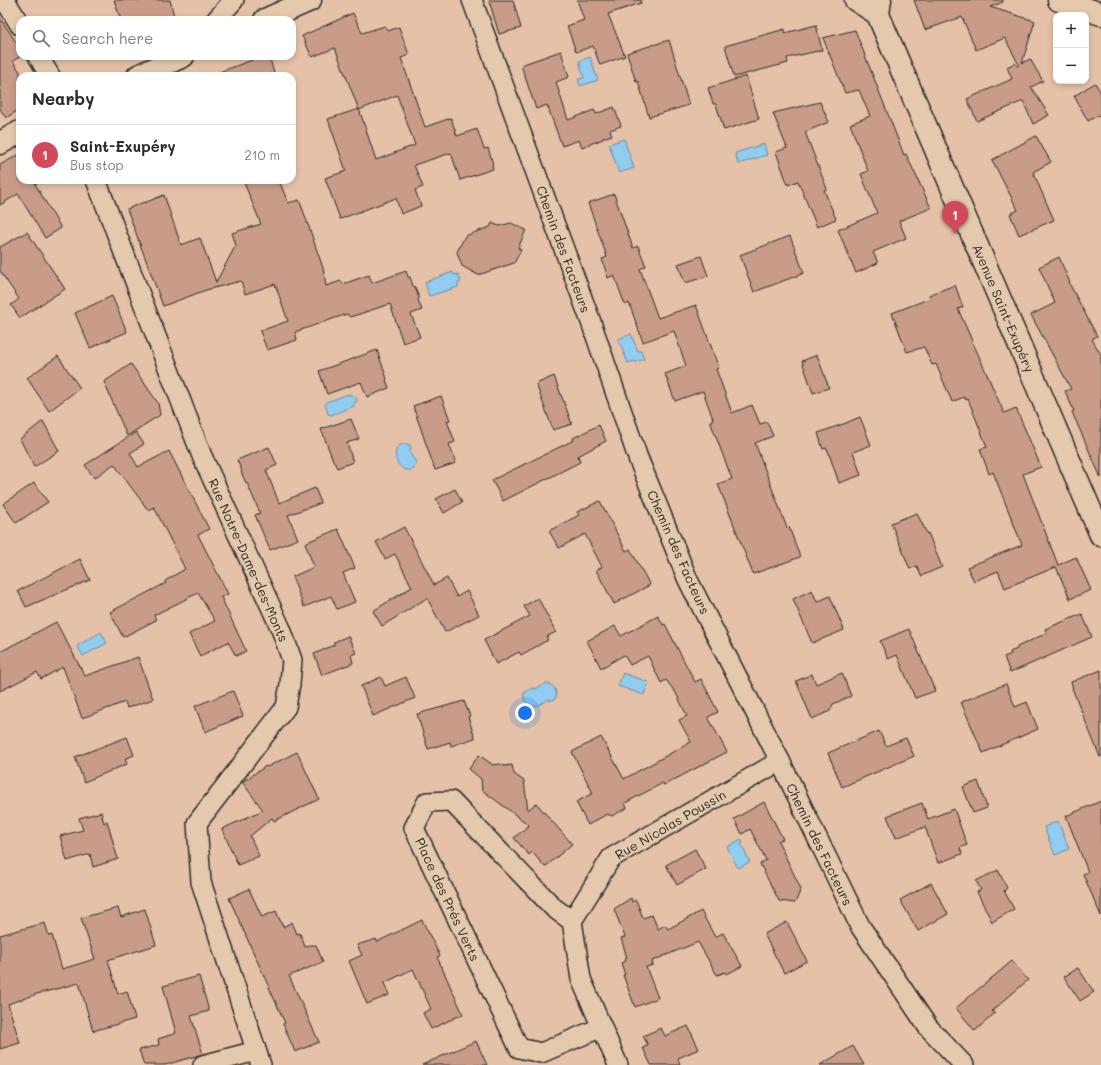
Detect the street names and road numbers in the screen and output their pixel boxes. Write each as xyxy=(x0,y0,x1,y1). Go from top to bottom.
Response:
street label: Chemin des Facteurs xyxy=(533,183,595,315)
street label: Avenue Saint-Exupéry xyxy=(969,241,1039,375)
street label: Rue Notre-Dame-des-Monts xyxy=(205,476,293,644)
street label: Chemin des Facteurs xyxy=(644,487,714,617)
street label: Chemin des Facteurs xyxy=(783,780,857,908)
street label: Rue Nicolas Poussin xyxy=(612,785,728,863)
street label: Place des Prés Verts xyxy=(412,835,484,963)

